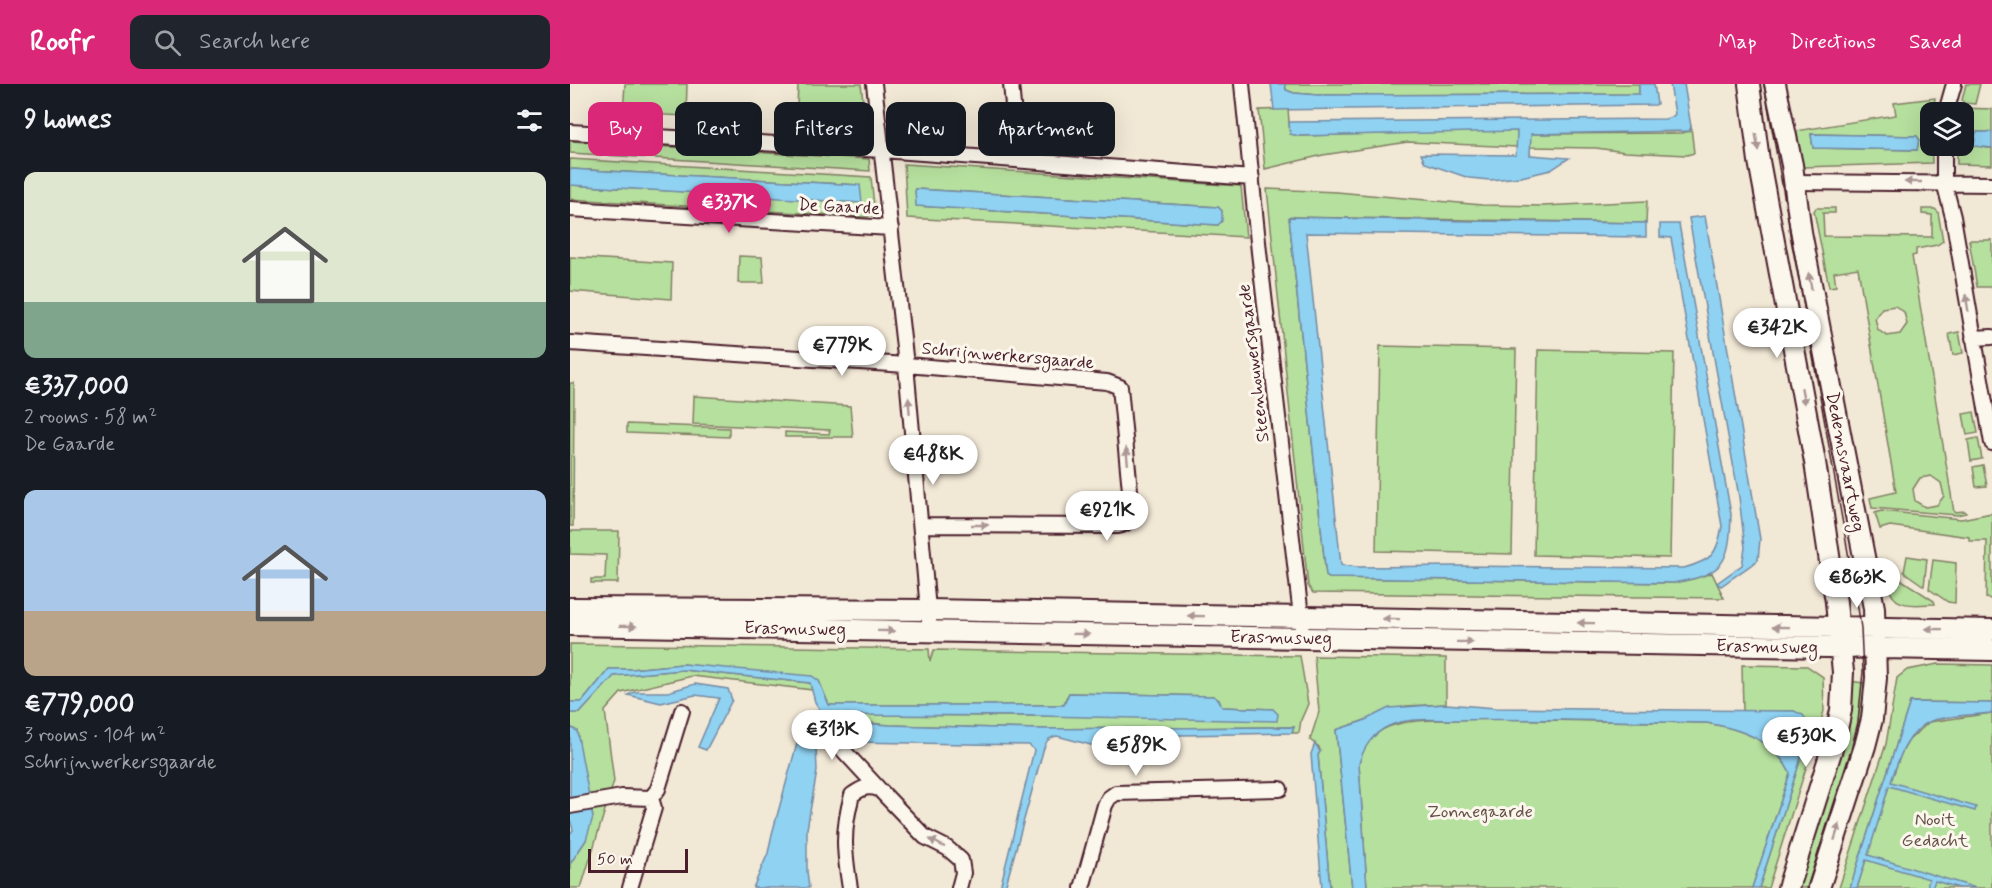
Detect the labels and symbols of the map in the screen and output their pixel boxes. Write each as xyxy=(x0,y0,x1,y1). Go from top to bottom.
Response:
one-way arrow xyxy=(1752,133,1761,152)
one-way arrow xyxy=(1903,177,1922,187)
pin: €337K xyxy=(687,183,771,234)
street label: De Gaarde xyxy=(797,193,881,221)
one-way arrow xyxy=(1805,272,1814,291)
street label: Steenhouwersgaarde xyxy=(1232,282,1276,444)
one-way arrow xyxy=(1962,293,1971,312)
pin: €342K xyxy=(1735,308,1819,359)
pin: €779K xyxy=(800,326,884,377)
street label: Schrijnwerkersgaarde xyxy=(921,337,1095,376)
one-way arrow xyxy=(1799,386,1808,405)
street label: Dedemsvaartweg xyxy=(1819,390,1870,534)
one-way arrow xyxy=(904,396,914,415)
pin: €488K xyxy=(891,435,975,486)
one-way arrow xyxy=(1122,447,1132,466)
pin: €921K xyxy=(1065,491,1149,542)
one-way arrow xyxy=(970,520,989,530)
pin: €863K xyxy=(1815,558,1899,609)
one-way arrow xyxy=(1186,611,1205,620)
one-way arrow xyxy=(1381,615,1400,624)
street label: Erasmusweg xyxy=(744,616,846,643)
one-way arrow xyxy=(1576,618,1595,628)
one-way arrow xyxy=(619,621,638,631)
one-way arrow xyxy=(1771,622,1790,632)
one-way arrow xyxy=(1924,624,1943,634)
street label: Erasmusweg xyxy=(1230,625,1332,652)
one-way arrow xyxy=(877,626,896,636)
one-way arrow xyxy=(1072,630,1091,639)
street label: Erasmusweg xyxy=(1716,634,1818,661)
one-way arrow xyxy=(1456,637,1475,646)
pin: €313K xyxy=(790,710,874,761)
pin: €530K xyxy=(1764,717,1848,768)
pin: €589K xyxy=(1094,726,1178,777)
park label: Zonnegaarde xyxy=(1427,800,1533,824)
park label: Nooit Gedacht xyxy=(1902,808,1969,853)
one-way arrow xyxy=(1833,823,1842,841)
one-way arrow xyxy=(928,838,945,848)
scale bar xyxy=(588,846,688,874)

